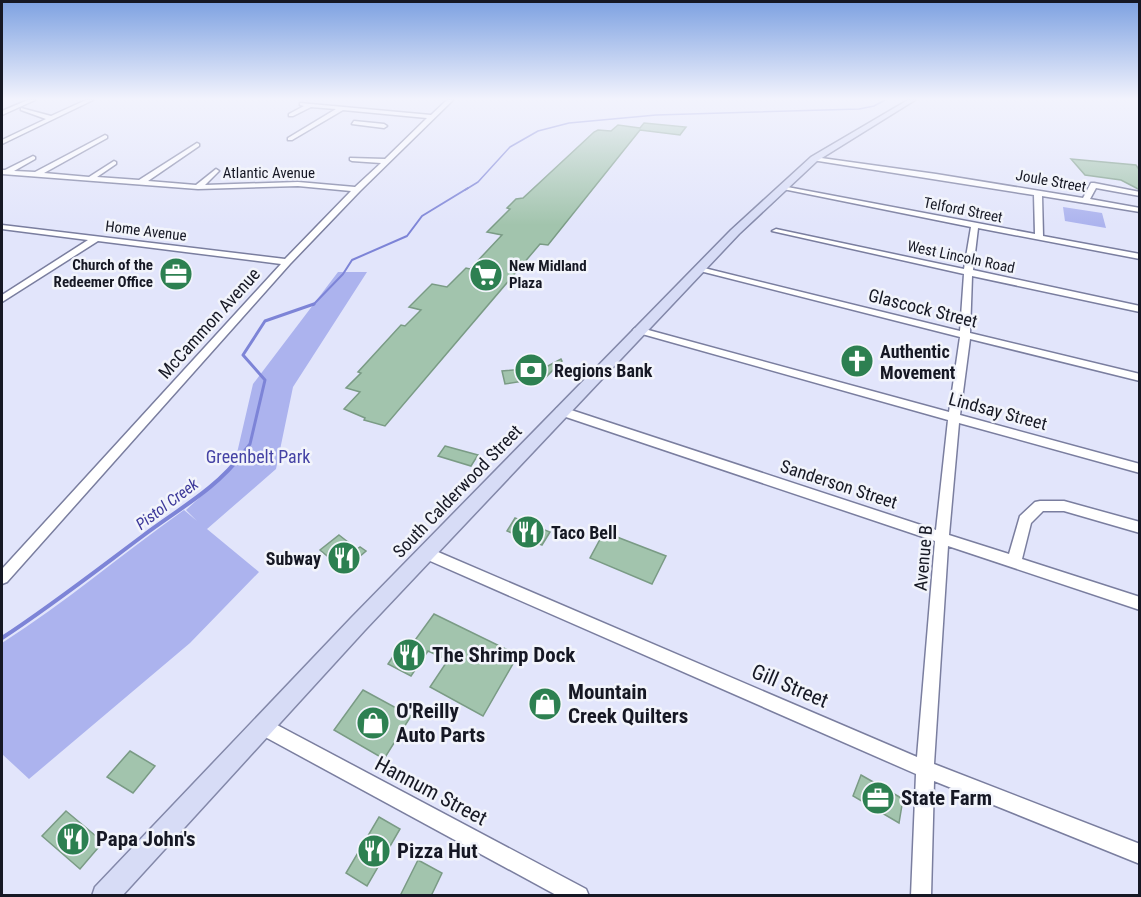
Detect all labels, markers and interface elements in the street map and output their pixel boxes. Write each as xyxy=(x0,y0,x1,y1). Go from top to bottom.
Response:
street label: Atlantic Avenue xyxy=(223,164,315,182)
street label: Joule Street xyxy=(1014,166,1088,196)
street label: Telford Street xyxy=(922,194,1004,226)
street label: Home Avenue xyxy=(104,217,188,245)
street label: West Lincoln Road xyxy=(906,237,1016,277)
place label: Church of the Redeemer Office xyxy=(54,256,153,291)
office icon: Church of the Redeemer Office xyxy=(158,256,194,292)
supermarket icon: New Midland Plaza xyxy=(468,257,504,293)
place label: New Midland Plaza xyxy=(509,257,587,292)
street label: McCammon Avenue xyxy=(154,263,264,383)
street label: Glascock Street xyxy=(866,284,980,332)
place label: Authentic Movement xyxy=(880,341,956,383)
church icon: Authentic Movement xyxy=(839,343,875,379)
bank icon: Regions Bank xyxy=(513,352,549,388)
place label: Regions Bank xyxy=(554,360,653,381)
street label: Lindsay Street xyxy=(947,388,1049,434)
street label: South Calderwood Street xyxy=(388,420,526,562)
park label: Greenbelt Park xyxy=(206,446,310,467)
street label: Sanderson Street xyxy=(778,455,900,513)
water label: Pistol Creek xyxy=(132,474,203,534)
restaurant icon: Taco Bell xyxy=(510,514,546,550)
place label: Taco Bell xyxy=(551,522,617,543)
street label: Avenue B xyxy=(910,524,936,592)
restaurant icon: Subway xyxy=(326,540,362,576)
place label: Subway xyxy=(266,548,321,569)
restaurant icon: The Shrimp Dock xyxy=(391,637,427,673)
place label: The Shrimp Dock xyxy=(432,643,576,667)
street label: Gill Street xyxy=(748,659,832,713)
place label: Mountain Creek Quilters xyxy=(568,680,688,728)
shop icon: Mountain Creek Quilters xyxy=(527,686,563,722)
place label: O'Reilly Auto Parts xyxy=(396,699,485,747)
shop icon: O'Reilly Auto Parts xyxy=(355,705,391,741)
street label: Hannum Street xyxy=(371,751,491,831)
office icon: State Farm xyxy=(860,780,896,816)
place label: State Farm xyxy=(901,786,992,810)
restaurant icon: Papa John's xyxy=(55,821,91,857)
place label: Papa John's xyxy=(96,827,195,851)
restaurant icon: Pizza Hut xyxy=(356,833,392,869)
place label: Pizza Hut xyxy=(397,839,478,863)

